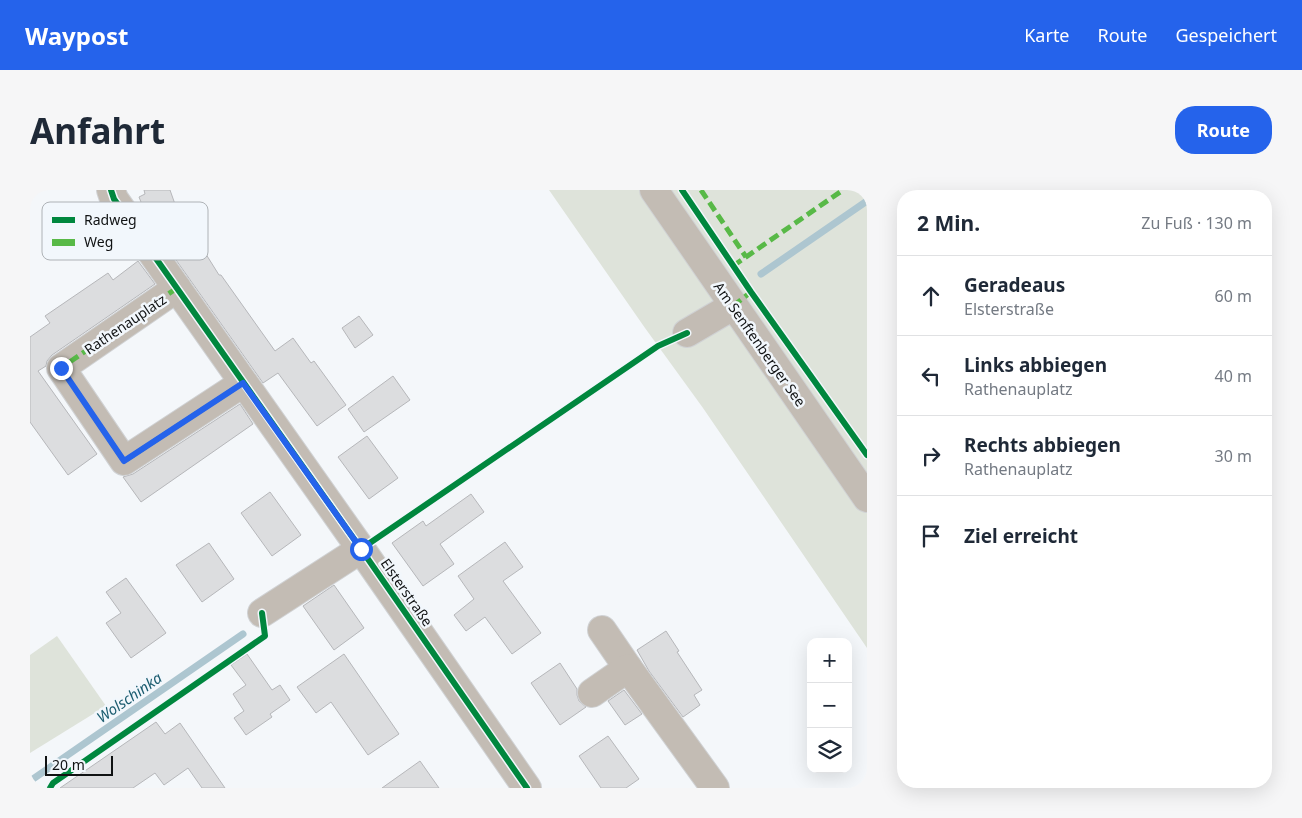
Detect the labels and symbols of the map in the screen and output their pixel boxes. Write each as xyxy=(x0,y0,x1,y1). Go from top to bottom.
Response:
legend xyxy=(42,202,208,260)
text: Radweg xyxy=(84,210,137,229)
text: Weg xyxy=(84,232,113,251)
street label: Am Senftenberger See xyxy=(710,278,810,410)
street label: Rathenauplatz xyxy=(80,289,170,358)
route end xyxy=(50,357,73,380)
route start xyxy=(350,538,373,561)
street label: Elsterstraße xyxy=(377,554,437,630)
water label: Wolschinka xyxy=(92,667,166,727)
scale bar xyxy=(45,753,112,776)

